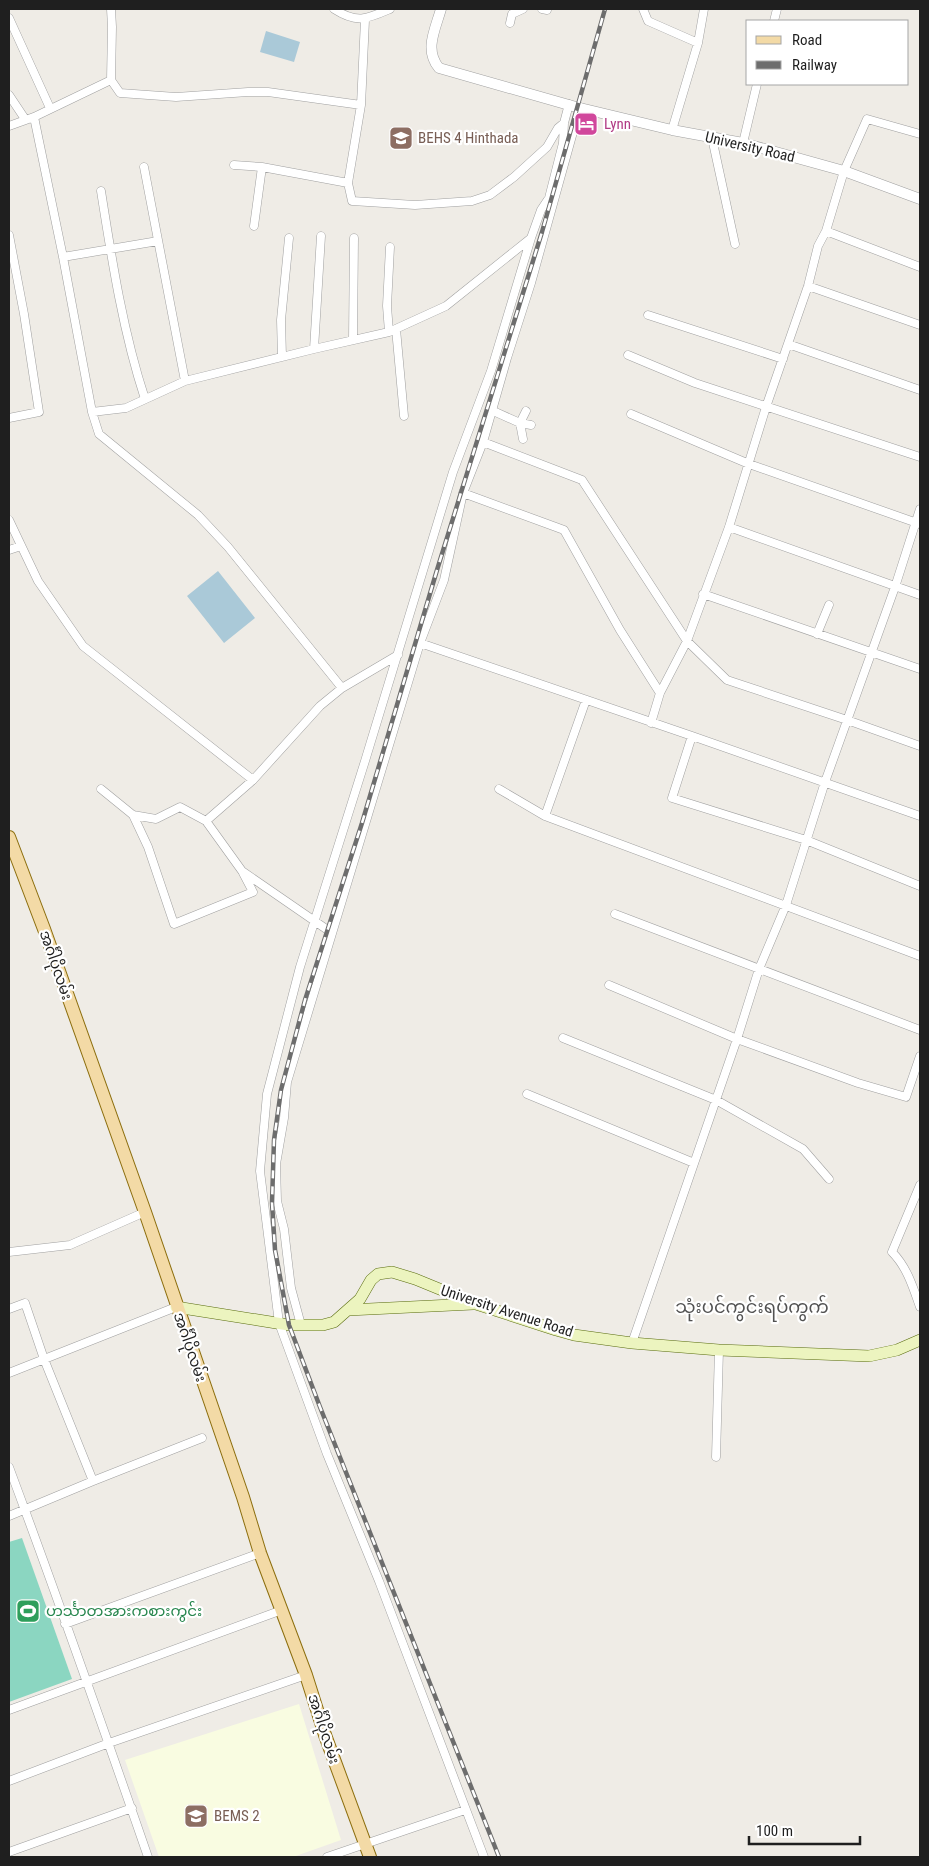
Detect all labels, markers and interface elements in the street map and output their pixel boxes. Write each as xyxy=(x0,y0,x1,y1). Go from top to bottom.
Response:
legend xyxy=(746,20,909,85)
text: Road xyxy=(792,31,822,49)
text: Railway xyxy=(792,56,837,74)
hotel icon: Lynn xyxy=(573,111,599,137)
place label: Lynn xyxy=(604,115,631,133)
school or university icon: BEHS 4 Hinthada xyxy=(388,125,414,151)
street label: University Road xyxy=(703,128,797,166)
place label: BEHS 4 Hinthada xyxy=(418,129,519,147)
street label: အင်္ဂါပိုလမ်း xyxy=(33,928,77,1003)
street label: University Avenue Road xyxy=(438,1281,576,1341)
district label: သုံးပင်ကွင်းရပ်ကွက် xyxy=(675,1294,829,1322)
street label: အင်္ဂါပိုလမ်း xyxy=(167,1310,211,1385)
sports icon: ဟင်္သာတအားကစားကွင်း xyxy=(15,1598,41,1624)
place label: ဟင်္သာတအားကစားကွင်း xyxy=(46,1601,202,1622)
street label: အင်္ဂါပိုလမ်း xyxy=(301,1691,345,1767)
school or university icon: BEMS 2 xyxy=(183,1803,209,1829)
place label: BEMS 2 xyxy=(214,1807,260,1825)
scale bar xyxy=(749,1814,860,1846)
text: 100 m xyxy=(756,1822,793,1840)

